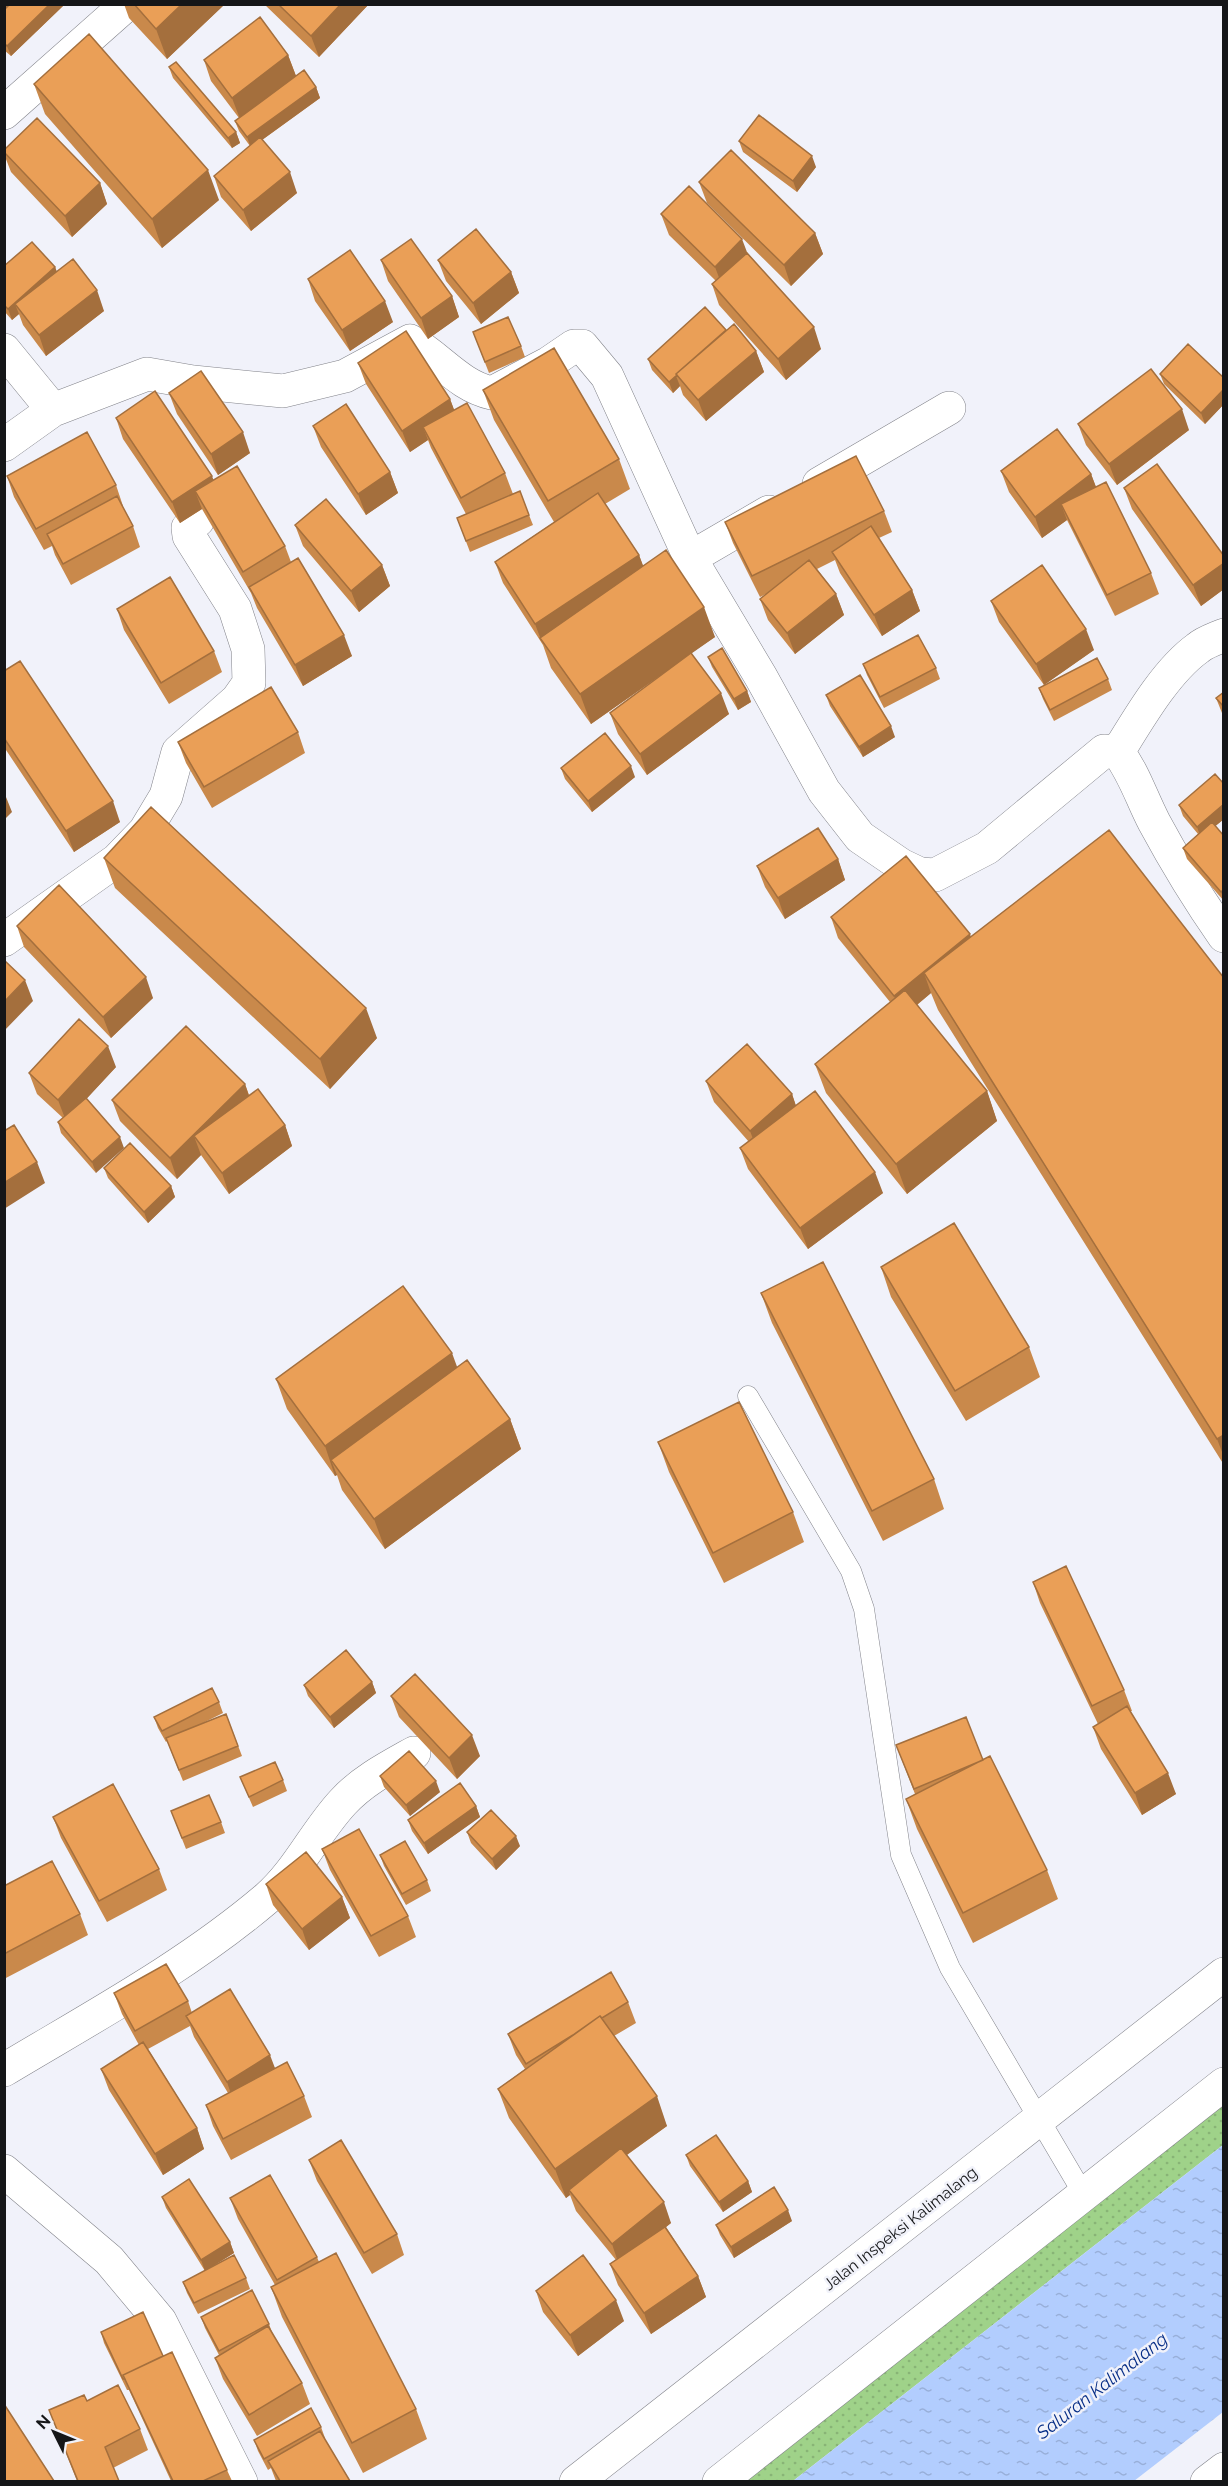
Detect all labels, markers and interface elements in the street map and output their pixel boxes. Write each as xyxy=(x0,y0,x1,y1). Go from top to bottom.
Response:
street label: Jalan Inspeksi Kalimalang xyxy=(820,2163,981,2294)
water label: Saluran Kalimalang xyxy=(1031,2328,1172,2444)
north arrow xyxy=(24,2402,84,2462)
text: N xyxy=(32,2411,55,2433)

